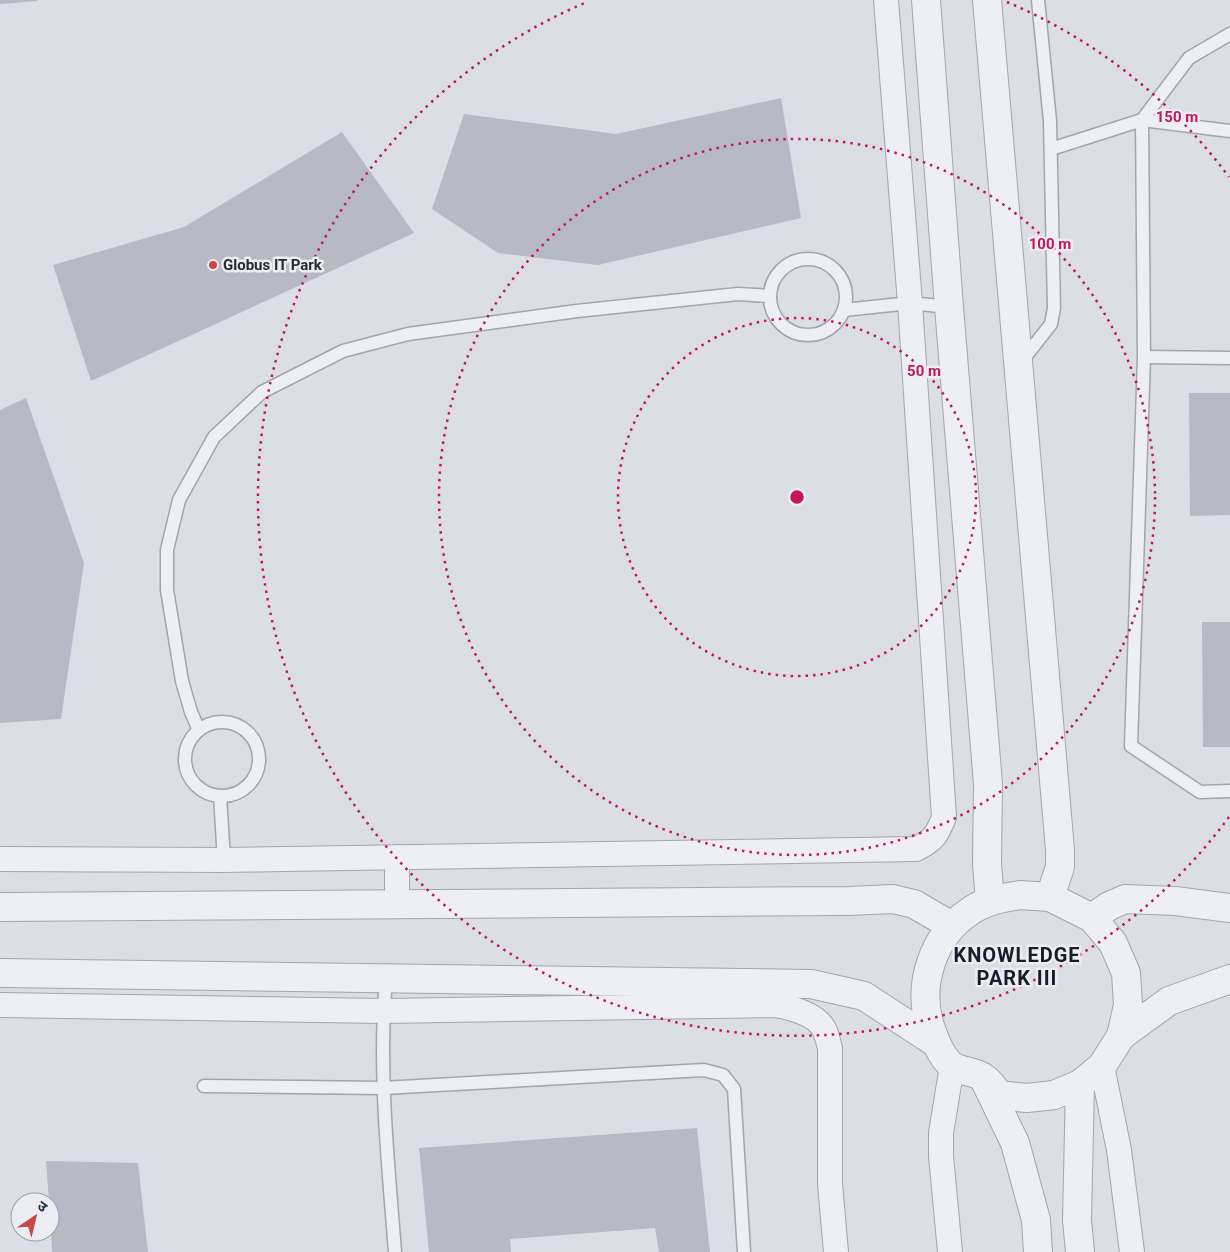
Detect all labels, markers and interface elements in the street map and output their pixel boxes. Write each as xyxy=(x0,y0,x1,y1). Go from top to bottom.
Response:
text: 150 m xyxy=(1156,108,1198,126)
text: 100 m xyxy=(1029,235,1071,253)
place label: Globus IT Park xyxy=(223,256,323,274)
marker: Globus IT Park xyxy=(207,259,219,271)
text: 50 m xyxy=(907,362,941,380)
centre of rings xyxy=(788,488,806,506)
district label: KNOWLEDGE PARK III xyxy=(953,943,1081,990)
north arrow xyxy=(10,1192,60,1242)
text: उ xyxy=(35,1197,51,1216)

